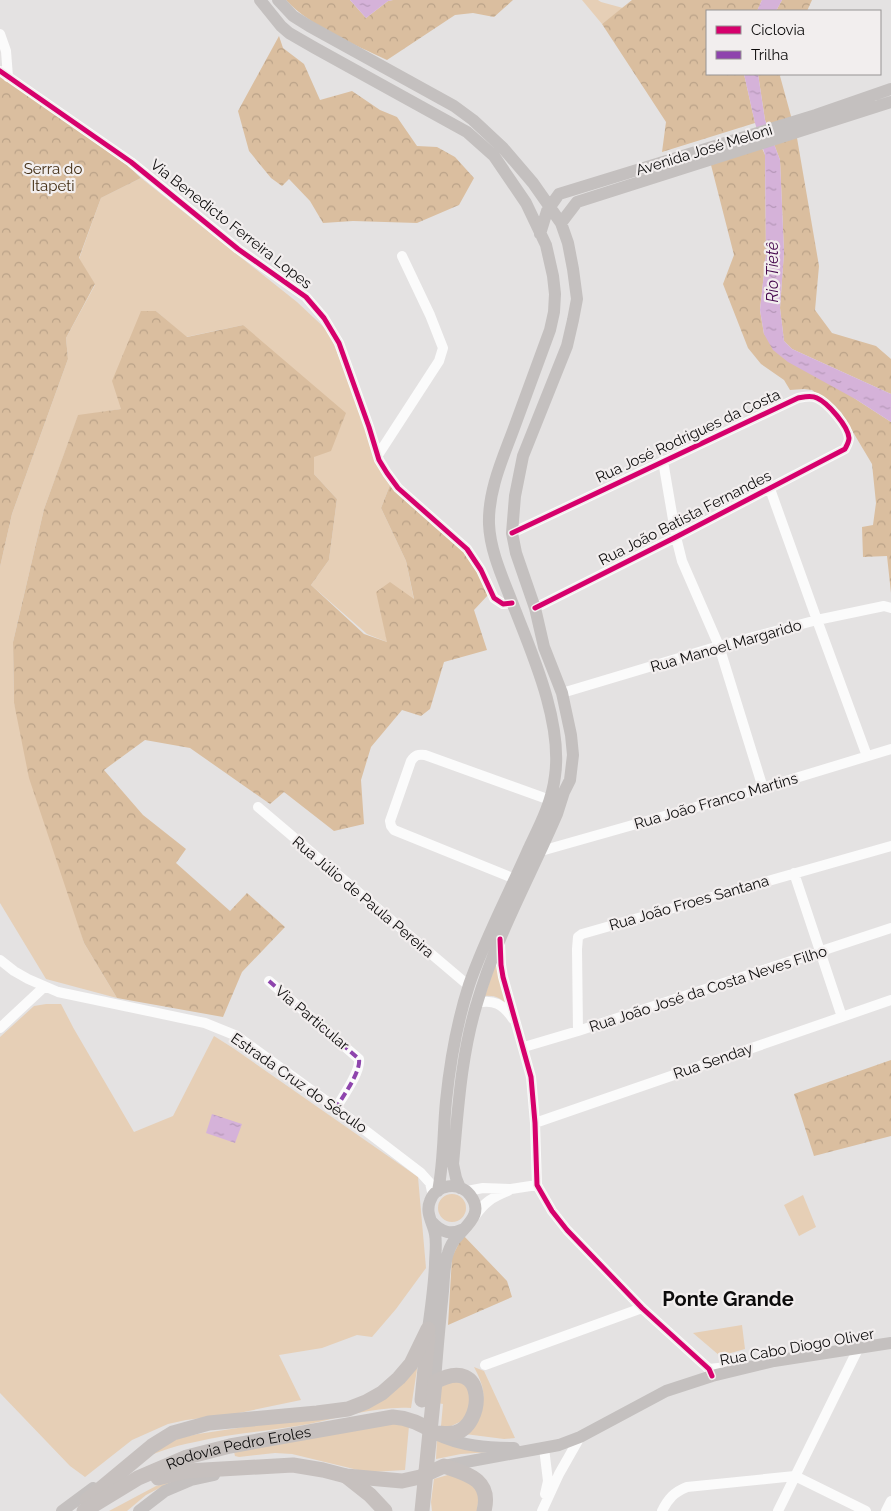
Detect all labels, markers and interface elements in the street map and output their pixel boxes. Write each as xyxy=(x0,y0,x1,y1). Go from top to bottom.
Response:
legend xyxy=(706,10,881,75)
text: Ciclovia xyxy=(751,21,805,39)
text: Trilha xyxy=(751,46,788,64)
street label: Avenida José Meloni xyxy=(634,121,774,179)
street label: Via Benedicto Ferreira Lopes xyxy=(147,155,315,293)
park label: Serra do Itapeti xyxy=(24,160,82,195)
water label: Rio Tietê xyxy=(763,241,782,302)
street label: Rua José Rodrigues da Costa xyxy=(593,385,783,487)
street label: Rua João Batista Fernandes xyxy=(596,467,774,569)
street label: Rua Manoel Margarido xyxy=(648,616,804,676)
street label: Rua João Franco Martins xyxy=(632,769,800,833)
street label: Rua Júlio de Paula Pereira xyxy=(289,833,437,961)
street label: Rua João Froes Santana xyxy=(607,872,771,934)
street label: Rua João José da Costa Neves Filho xyxy=(587,942,829,1036)
street label: Via Particular xyxy=(271,982,353,1055)
street label: Estrada Cruz do Século xyxy=(228,1029,371,1137)
street label: Rua Senday xyxy=(671,1039,755,1083)
district label: Ponte Grande xyxy=(662,1287,794,1311)
street label: Rua Cabo Diogo Oliver xyxy=(718,1324,876,1369)
street label: Rodovia Pedro Eroles xyxy=(164,1423,312,1474)

